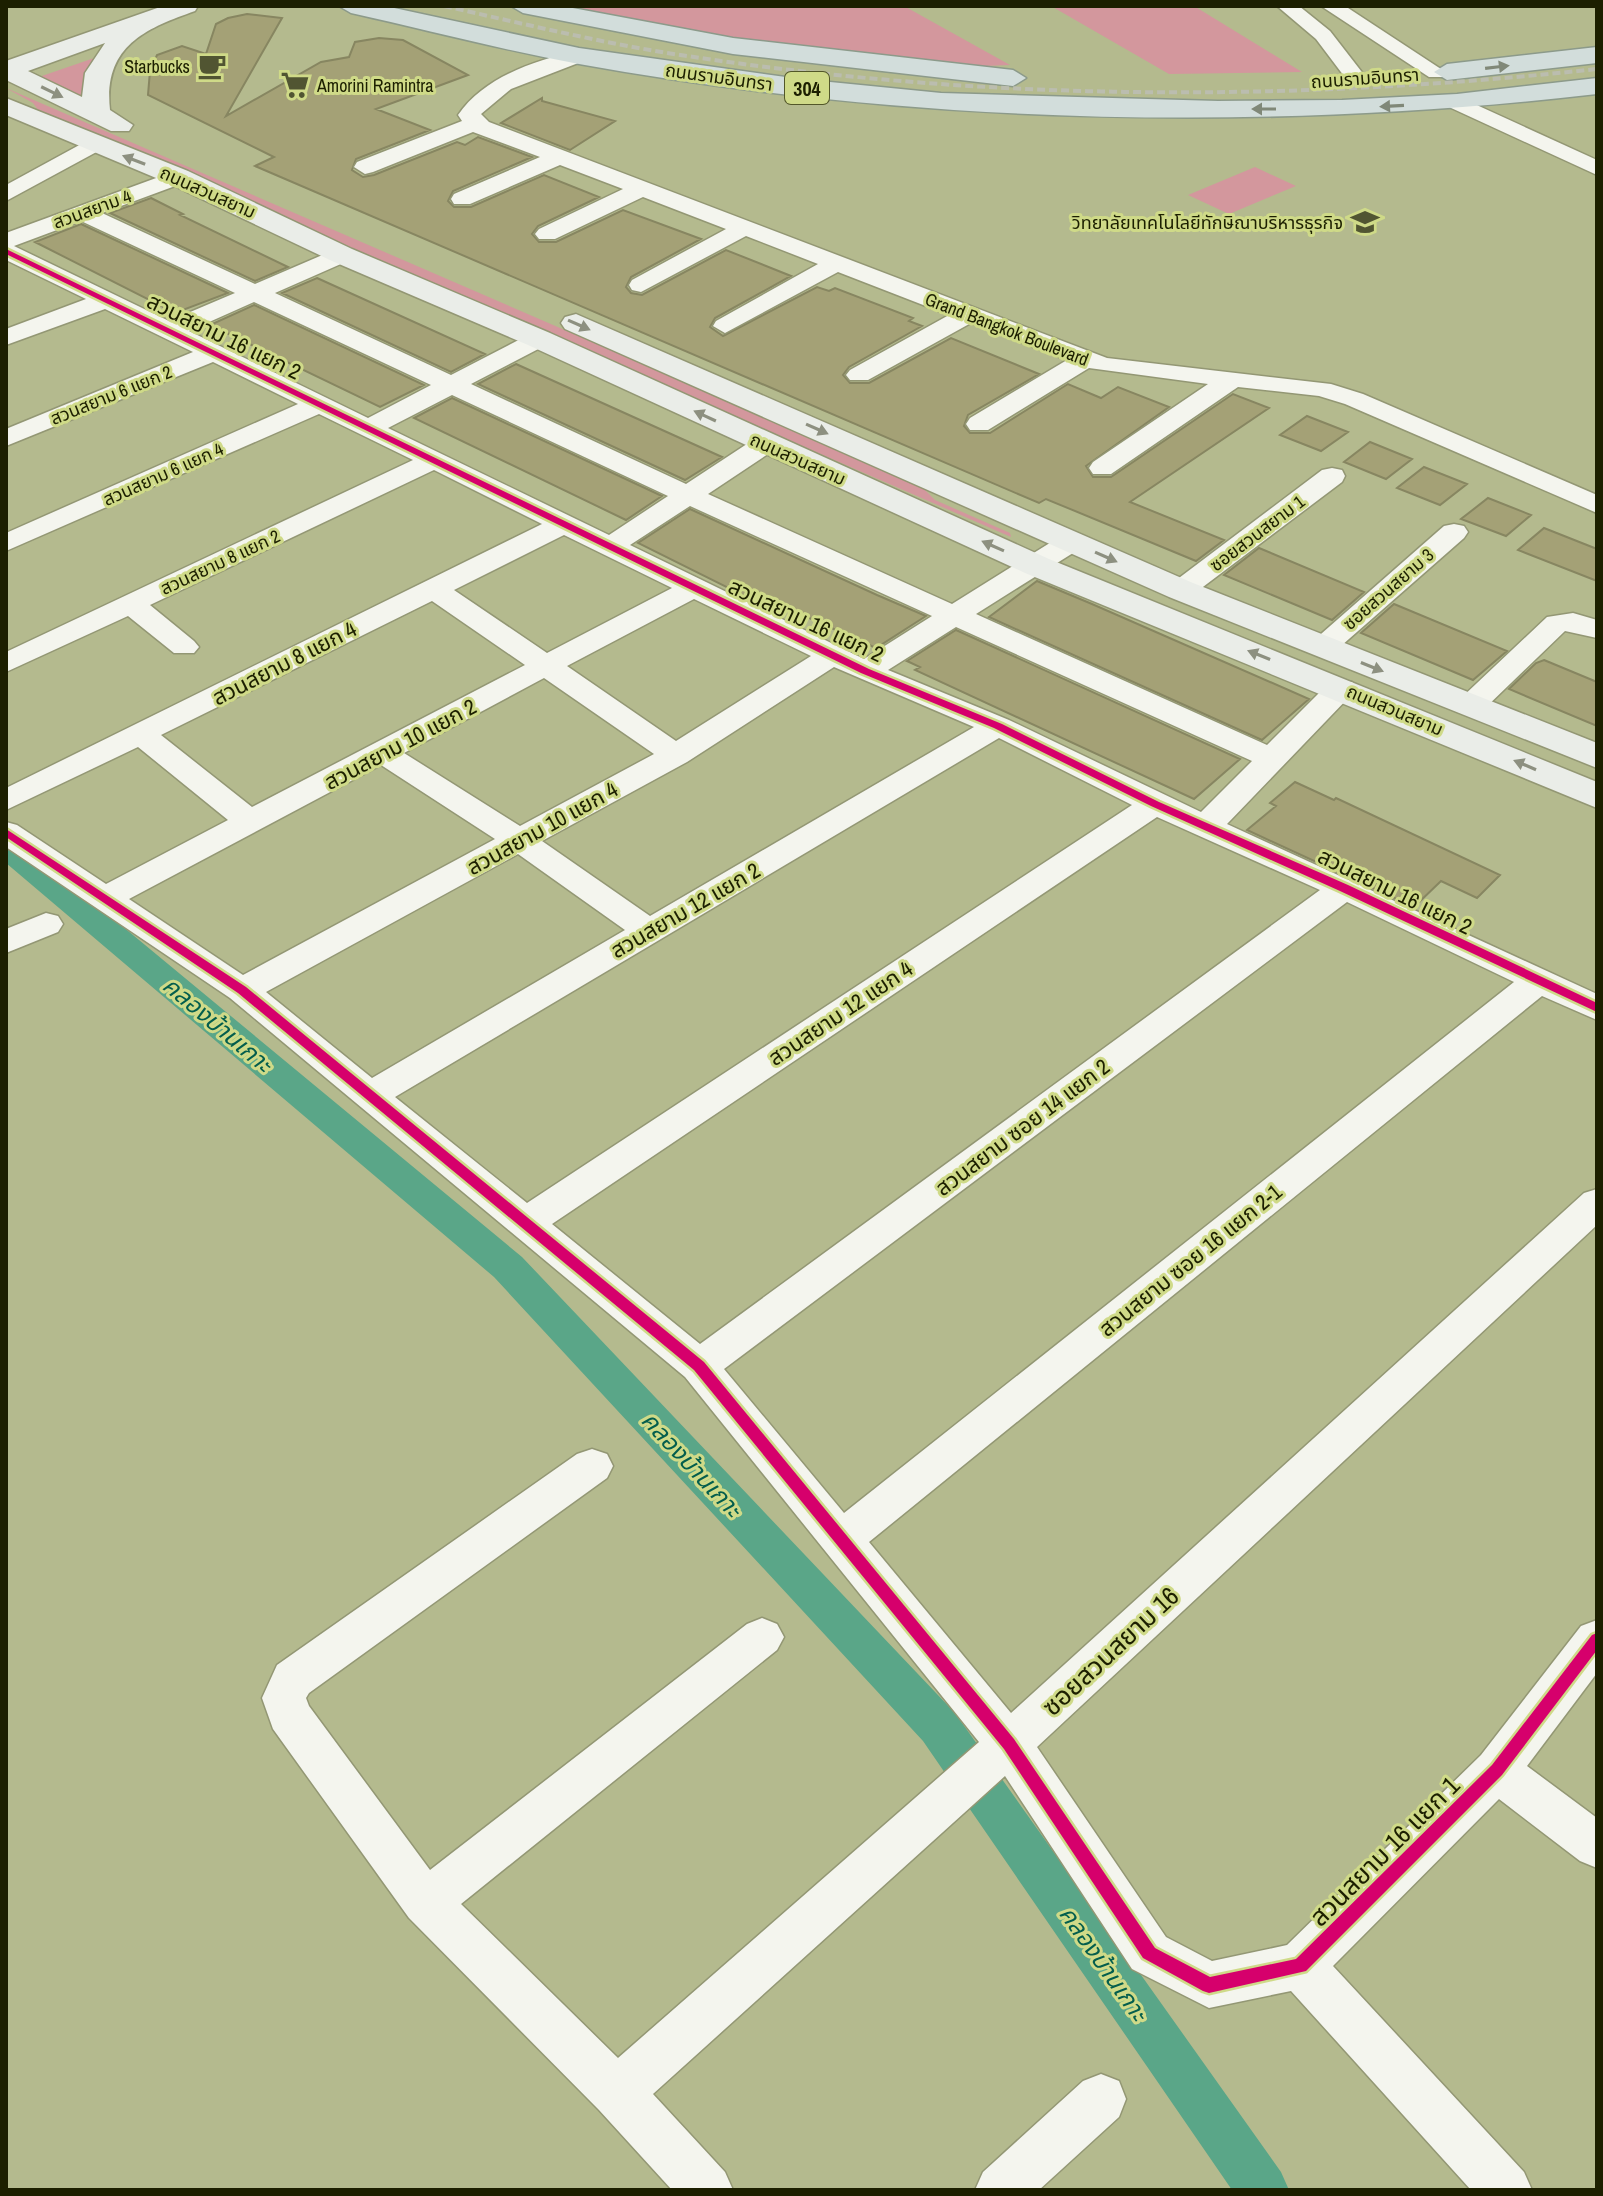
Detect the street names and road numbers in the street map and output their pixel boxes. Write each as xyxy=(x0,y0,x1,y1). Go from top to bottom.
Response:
street label: ถนนรามอินทรา xyxy=(664,57,774,97)
street label: ถนนรามอินทรา xyxy=(1310,62,1420,94)
road number: 304 xyxy=(785,72,829,104)
street label: ถนนสวนสยาม xyxy=(156,160,260,224)
street label: สวนสยาม 4 xyxy=(49,183,135,235)
street label: สวนสยาม 16 แยก 2 xyxy=(142,286,306,386)
street label: Grand Bangkok Boulevard xyxy=(922,286,1092,372)
street label: สวนสยาม 6 แยก 2 xyxy=(46,359,176,431)
street label: ถนนสวนสยาม xyxy=(746,427,850,491)
street label: สวนสยาม 6 แยก 4 xyxy=(99,436,227,512)
street label: ซอยสวนสยาม 1 xyxy=(1204,489,1310,577)
street label: สวนสยาม 8 แยก 2 xyxy=(156,523,284,601)
street label: ซอยสวนสยาม 3 xyxy=(1337,543,1439,635)
street label: สวนสยาม 16 แยก 2 xyxy=(723,571,889,669)
street label: สวนสยาม 8 แยก 4 xyxy=(207,614,361,712)
street label: ถนนสวนสยาม xyxy=(1343,678,1447,742)
street label: สวนสยาม 10 แยก 2 xyxy=(319,691,481,797)
street label: สวนสยาม 10 แยก 4 xyxy=(461,774,623,882)
street label: สวนสยาม 16 แยก 2 xyxy=(1313,841,1477,941)
street label: สวนสยาม 12 แยก 2 xyxy=(605,855,765,965)
street label: สวนสยาม 12 แยก 4 xyxy=(762,954,918,1072)
street label: สวนสยาม ซอย 14 แยก 2 xyxy=(929,1051,1115,1203)
street label: สวนสยาม ซอย 16 แยก 2-1 xyxy=(1092,1177,1288,1343)
street label: ซอยสวนสยาม 16 xyxy=(1034,1579,1186,1723)
street label: สวนสยาม 16 แยก 1 xyxy=(1301,1768,1467,1934)

